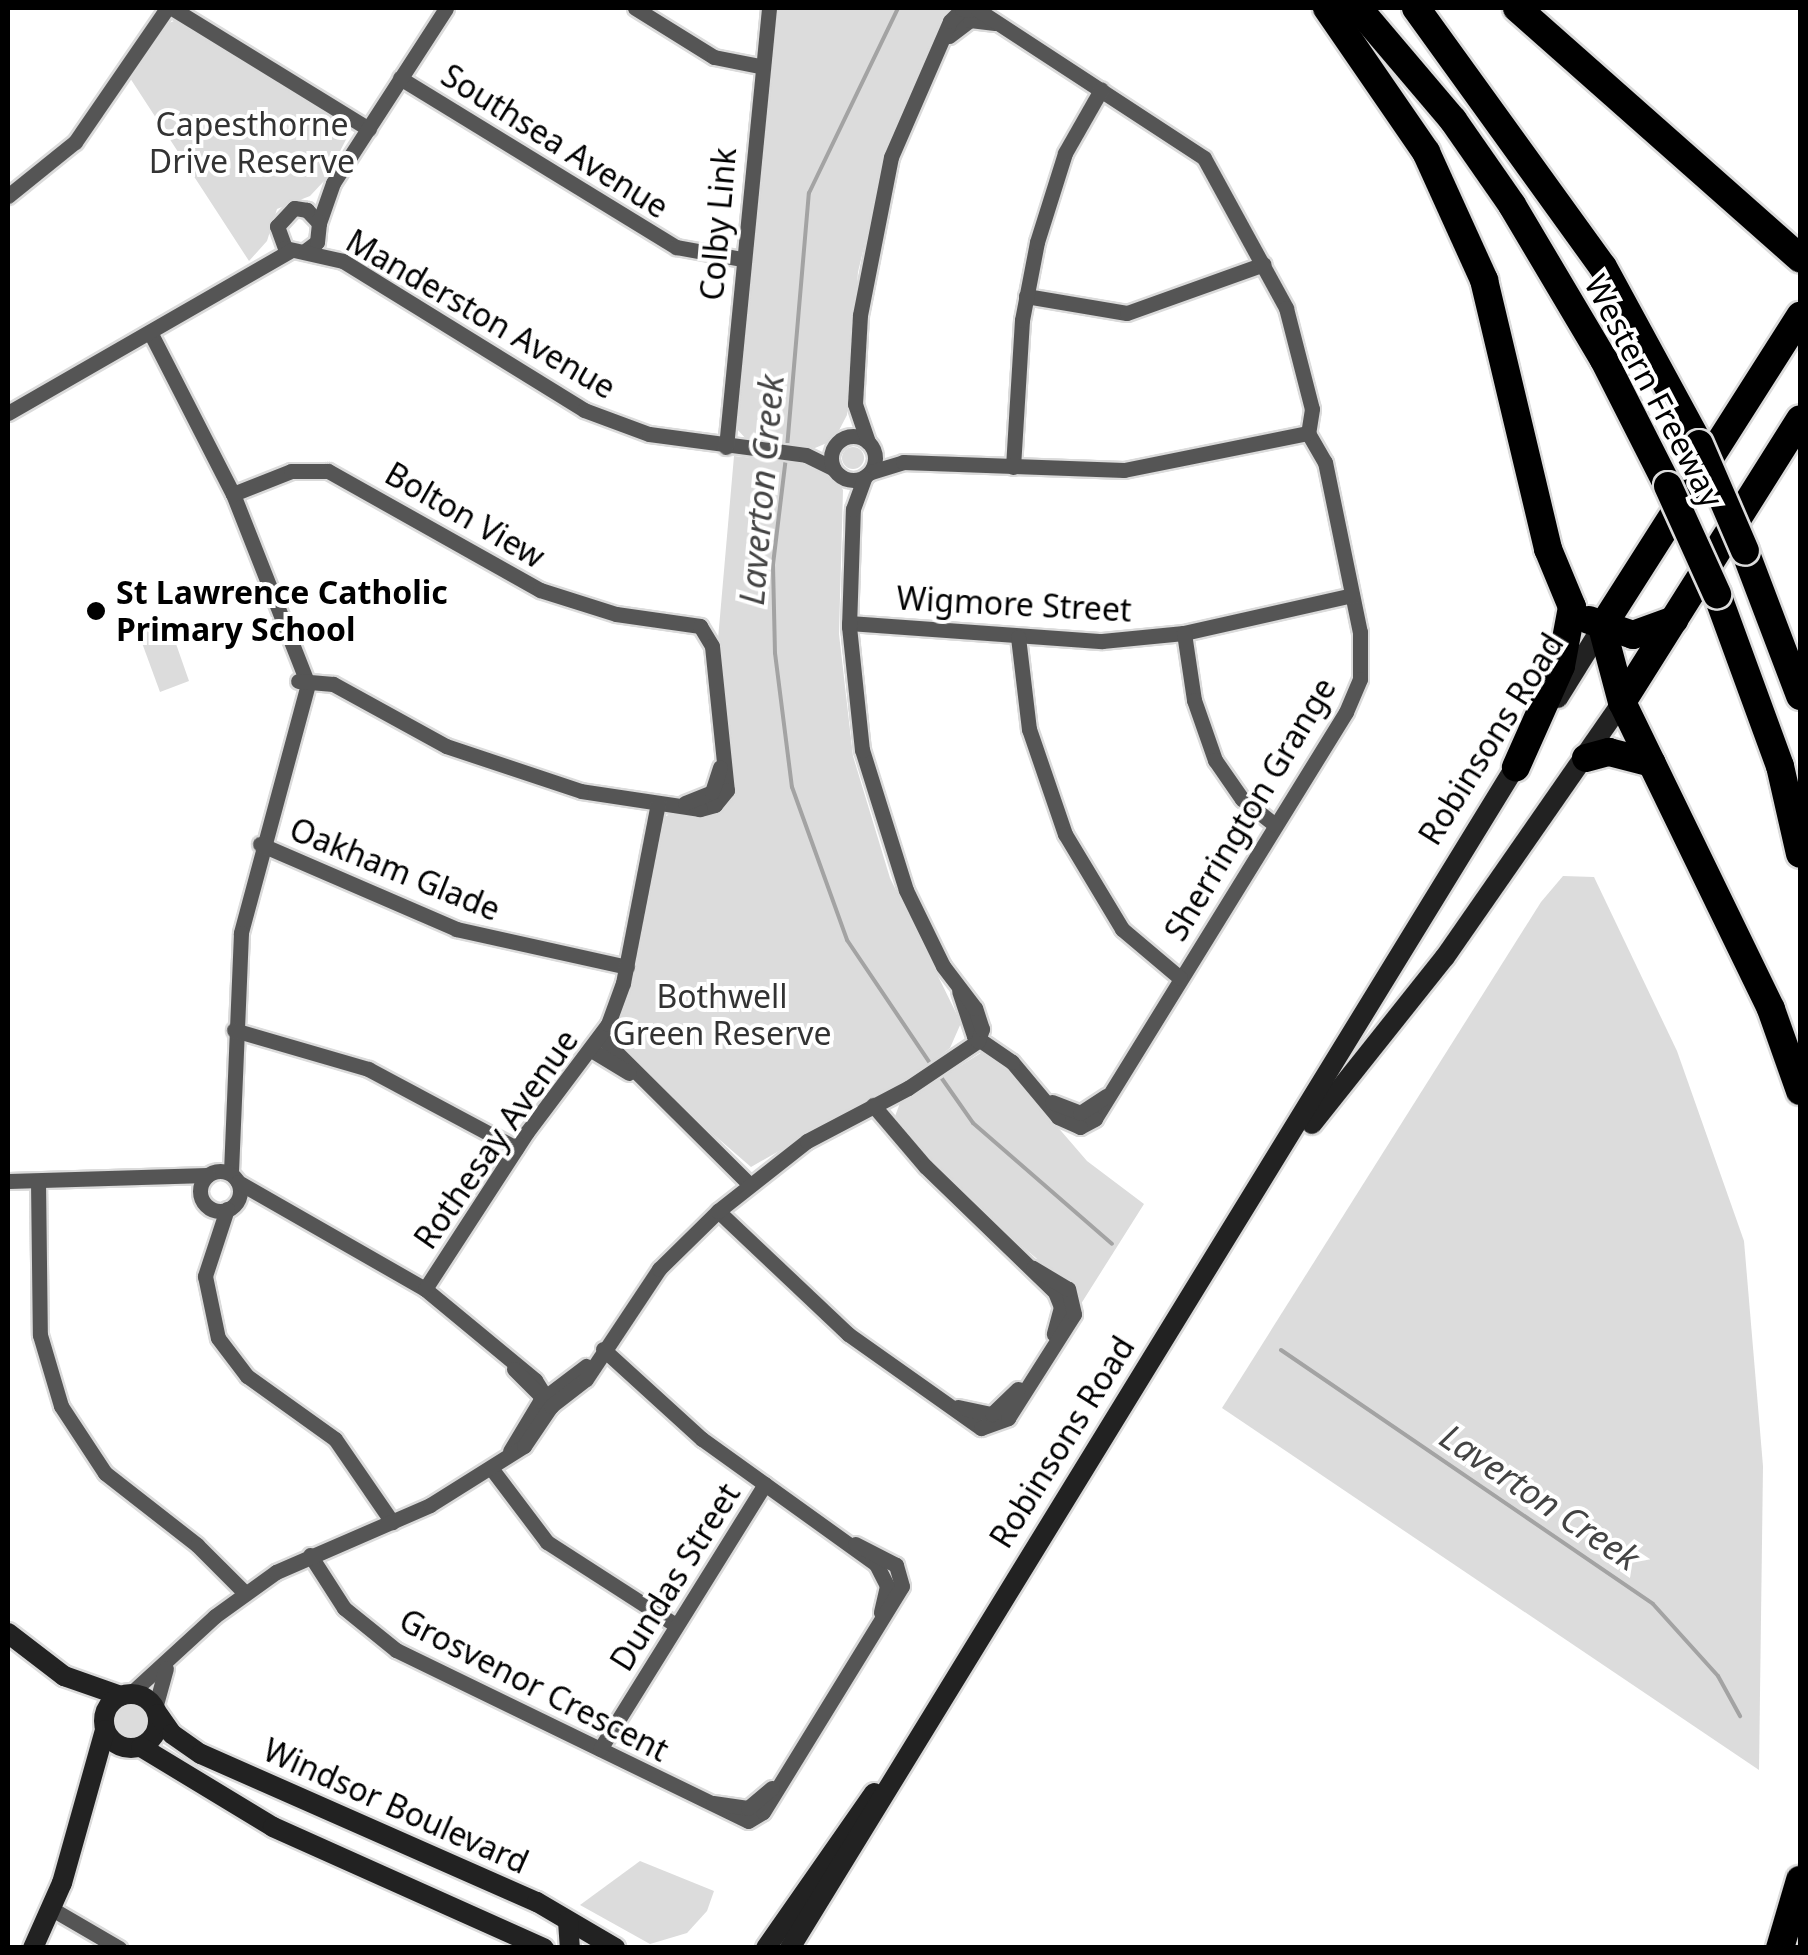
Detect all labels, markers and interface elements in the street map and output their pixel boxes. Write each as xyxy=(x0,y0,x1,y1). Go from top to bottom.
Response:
street label: Southsea Avenue xyxy=(435,56,675,226)
park label: Capesthorne Drive Reserve xyxy=(149,106,355,181)
street label: Colby Link xyxy=(692,146,744,302)
street label: Manderston Avenue xyxy=(340,221,622,407)
street label: Western Freeway xyxy=(1577,268,1731,514)
water label: Laverton Creek xyxy=(730,373,792,607)
street label: Bolton View xyxy=(379,454,551,576)
place label: St Lawrence Catholic Primary School xyxy=(116,574,448,649)
street label: Wigmore Street xyxy=(896,579,1132,629)
marker: St Lawrence Catholic Primary School xyxy=(85,600,107,622)
street label: Robinsons Road xyxy=(1411,626,1571,852)
street label: Sherrington Grange xyxy=(1156,671,1344,947)
street label: Oakham Glade xyxy=(284,809,506,929)
park label: Bothwell Green Reserve xyxy=(613,978,831,1053)
street label: Rothesay Avenue xyxy=(406,1022,586,1256)
street label: Robinsons Road xyxy=(982,1329,1142,1555)
water label: Laverton Creek xyxy=(1432,1415,1648,1579)
street label: Dundas Street xyxy=(602,1476,748,1678)
street label: Grosvenor Crescent xyxy=(393,1601,675,1769)
street label: Windsor Boulevard xyxy=(258,1730,534,1882)

